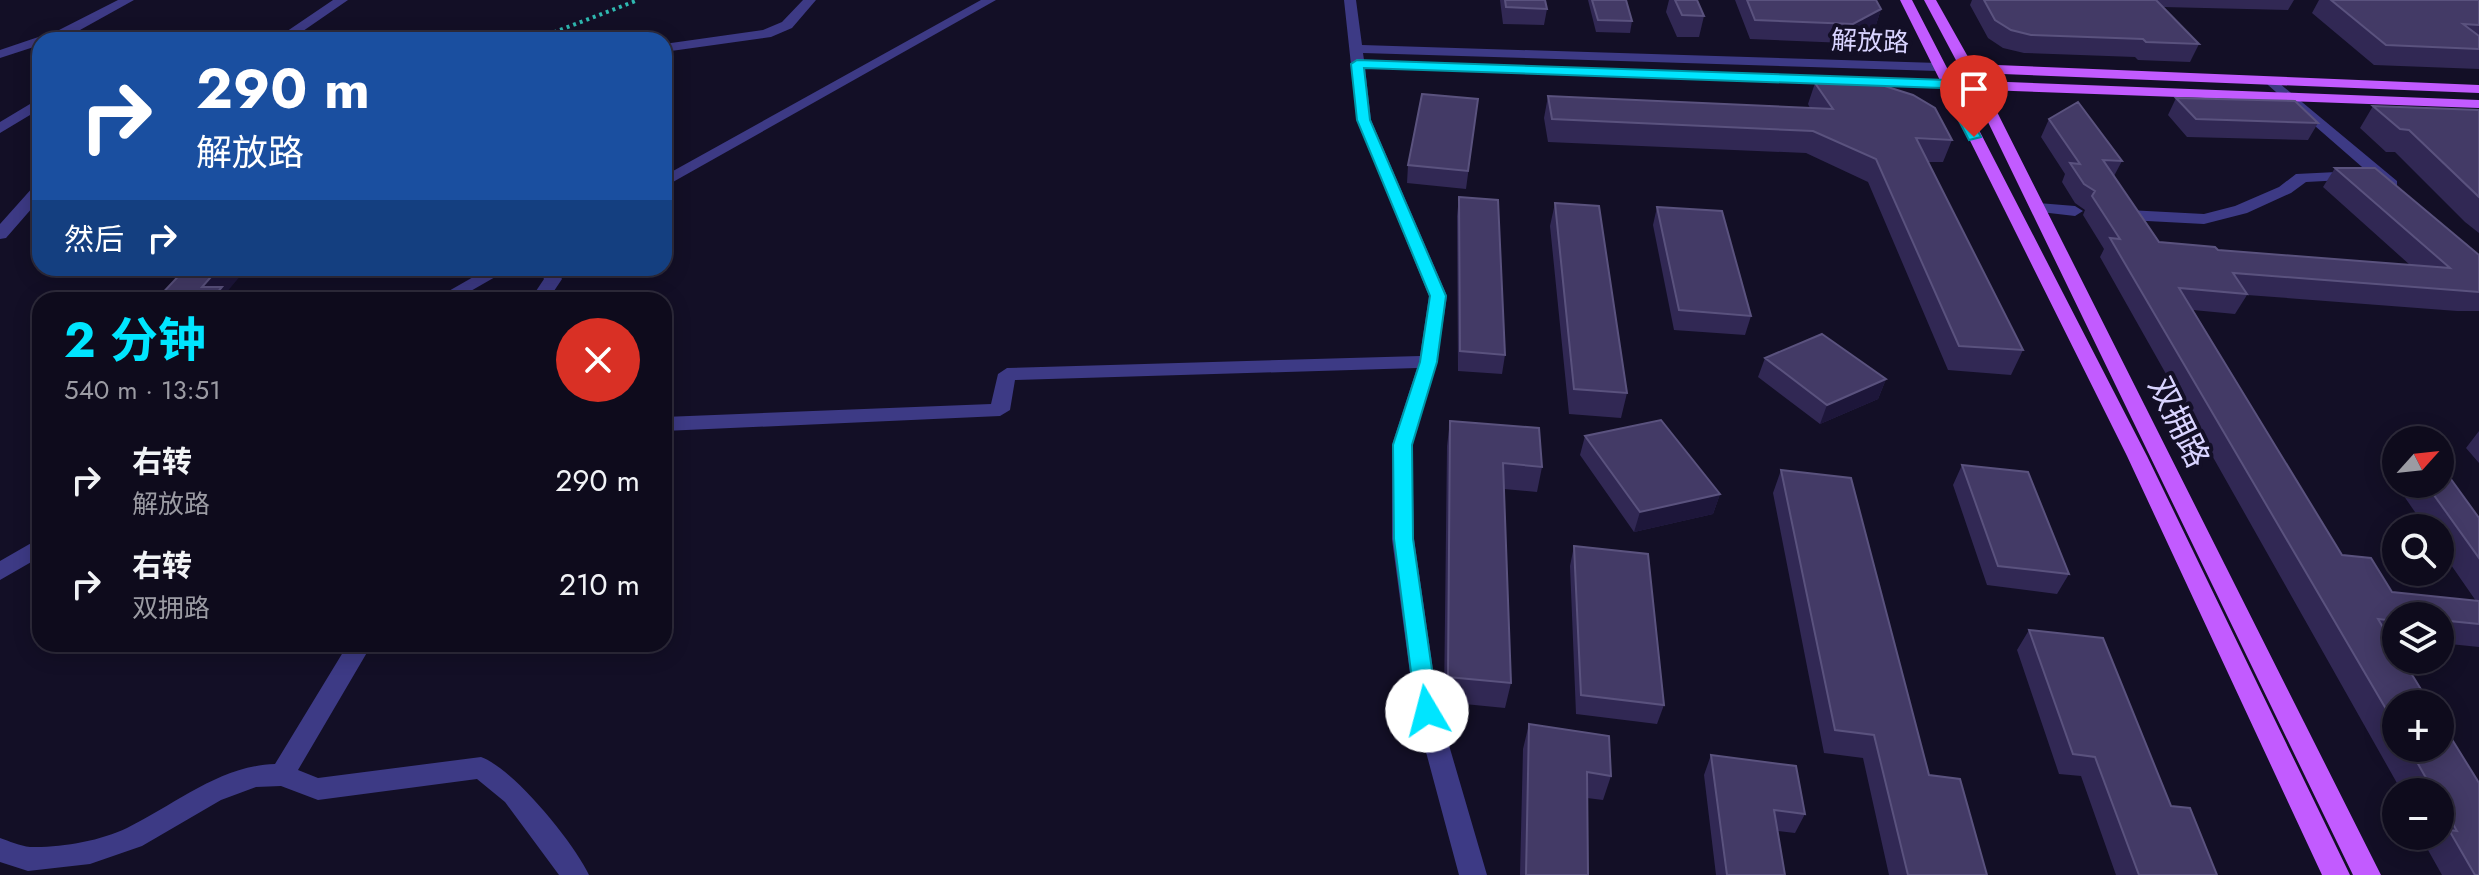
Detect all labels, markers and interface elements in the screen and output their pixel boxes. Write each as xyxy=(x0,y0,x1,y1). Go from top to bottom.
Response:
street label: 解放路 xyxy=(1830,21,1910,61)
text: 290 m xyxy=(196,48,370,129)
pin xyxy=(1940,55,2008,137)
icon: right xyxy=(64,64,168,168)
icon: arrive xyxy=(1952,67,1996,111)
text: 解放路 xyxy=(196,126,304,178)
icon: right xyxy=(140,216,184,260)
text: 然后 xyxy=(64,218,124,261)
text: 2 分钟 xyxy=(64,306,206,375)
button: close xyxy=(556,318,640,402)
street label: 双拥路 xyxy=(2137,369,2221,475)
text: 540 m · 13:51 xyxy=(64,371,221,409)
north arrow xyxy=(2382,426,2454,498)
map controls xyxy=(2382,426,2454,850)
text: 右转 xyxy=(132,440,192,483)
icon: right xyxy=(64,458,108,502)
text: 290 m xyxy=(555,459,640,502)
text: 解放路 xyxy=(132,485,210,523)
button: search xyxy=(2382,514,2454,586)
text: 右转 xyxy=(132,544,192,587)
icon: right xyxy=(64,562,108,606)
text: 210 m xyxy=(559,563,640,606)
text: 双拥路 xyxy=(132,589,210,627)
button: layers xyxy=(2382,602,2454,674)
position arrow xyxy=(1385,669,1469,753)
button: + xyxy=(2382,690,2454,762)
button: − xyxy=(2382,778,2454,850)

